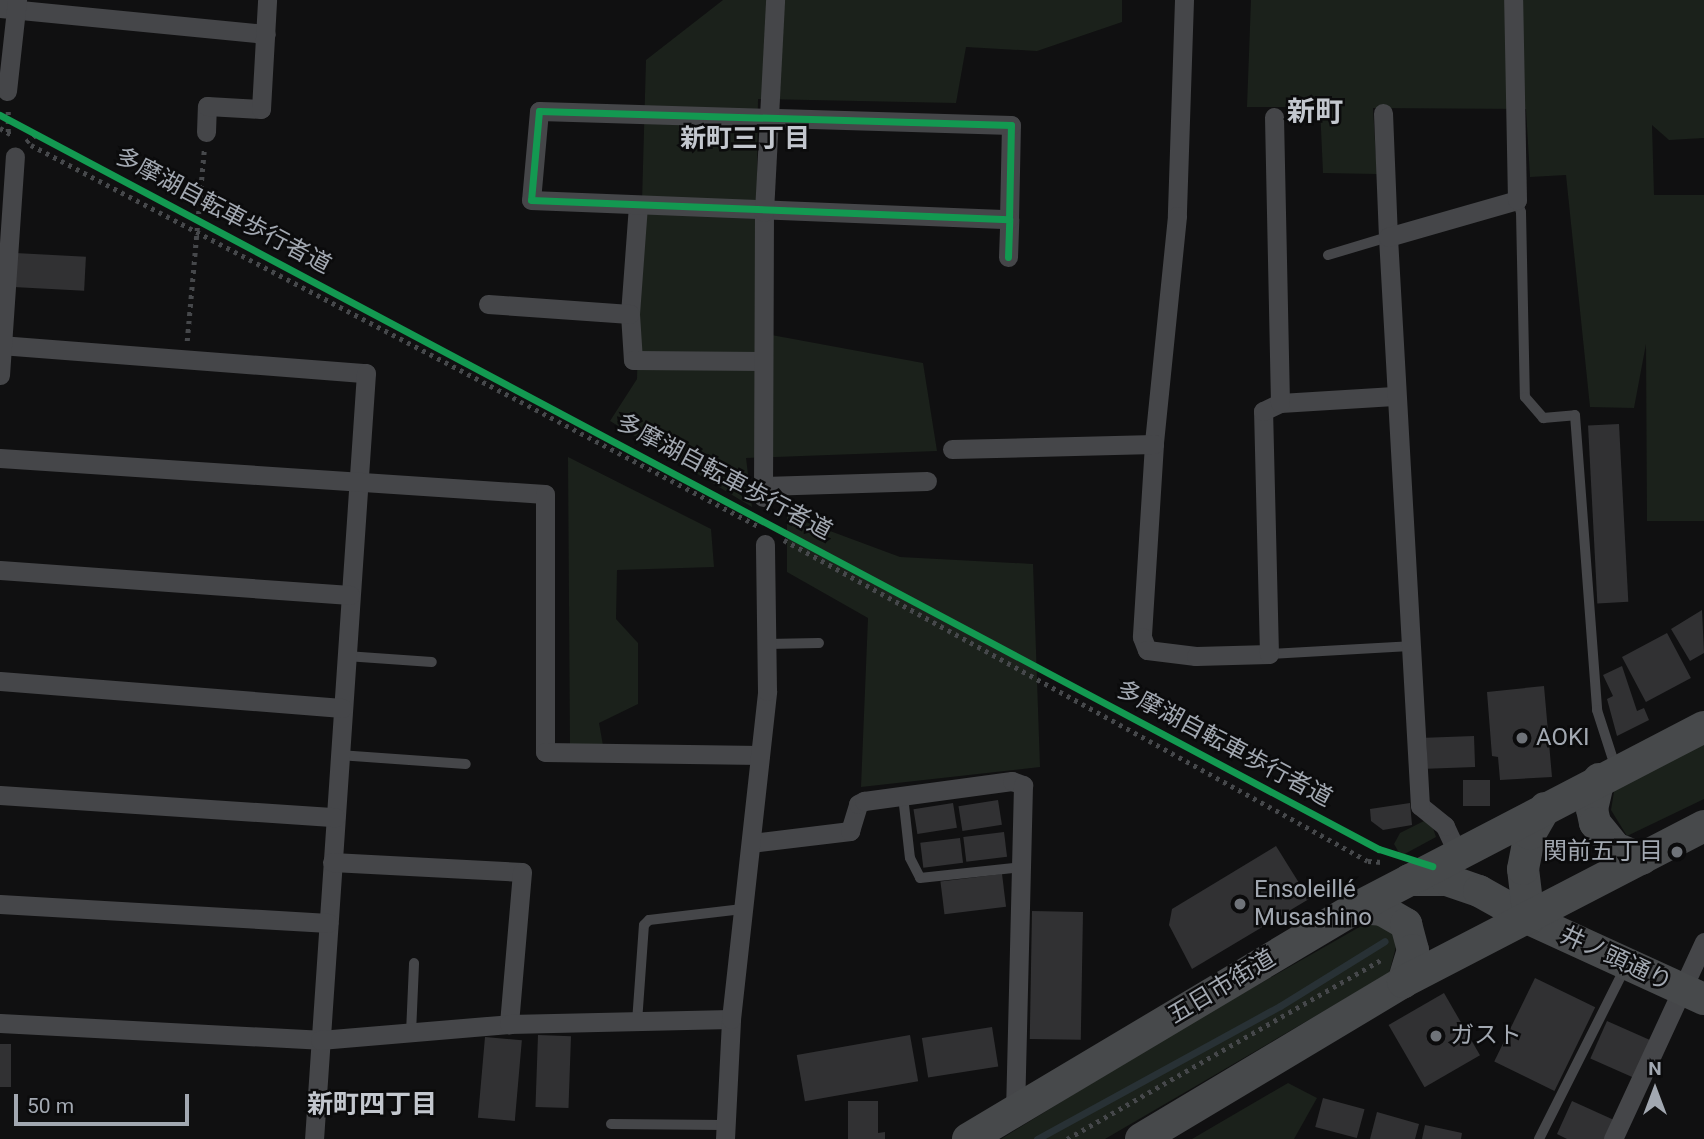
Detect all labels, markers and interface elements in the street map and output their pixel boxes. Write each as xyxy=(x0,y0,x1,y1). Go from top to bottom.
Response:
district label: 新町 xyxy=(1287,95,1343,129)
district label: 新町三丁目 xyxy=(680,123,810,155)
street label: 多摩湖自転車歩行者道 xyxy=(110,142,336,280)
street label: 多摩湖自転車歩行者道 xyxy=(611,408,837,546)
street label: 多摩湖自転車歩行者道 xyxy=(1111,675,1337,813)
place label: AOKI xyxy=(1536,724,1590,752)
marker: AOKI xyxy=(1514,730,1530,746)
place label: 関前五丁目 xyxy=(1543,838,1663,866)
marker: 関前五丁目 xyxy=(1669,844,1685,860)
place label: Ensoleillé Musashino xyxy=(1254,876,1372,932)
marker: Ensoleillé Musashino xyxy=(1232,896,1248,912)
street label: 井ノ頭通り xyxy=(1556,921,1676,997)
street label: 五日市街道 xyxy=(1163,944,1281,1030)
place label: ガスト xyxy=(1450,1022,1522,1050)
marker: ガスト xyxy=(1428,1028,1444,1044)
north arrow xyxy=(1620,1055,1690,1125)
text: N xyxy=(1648,1057,1662,1080)
scale bar xyxy=(18,1080,192,1124)
district label: 新町四丁目 xyxy=(307,1089,437,1121)
text: 50 m xyxy=(27,1094,74,1118)

